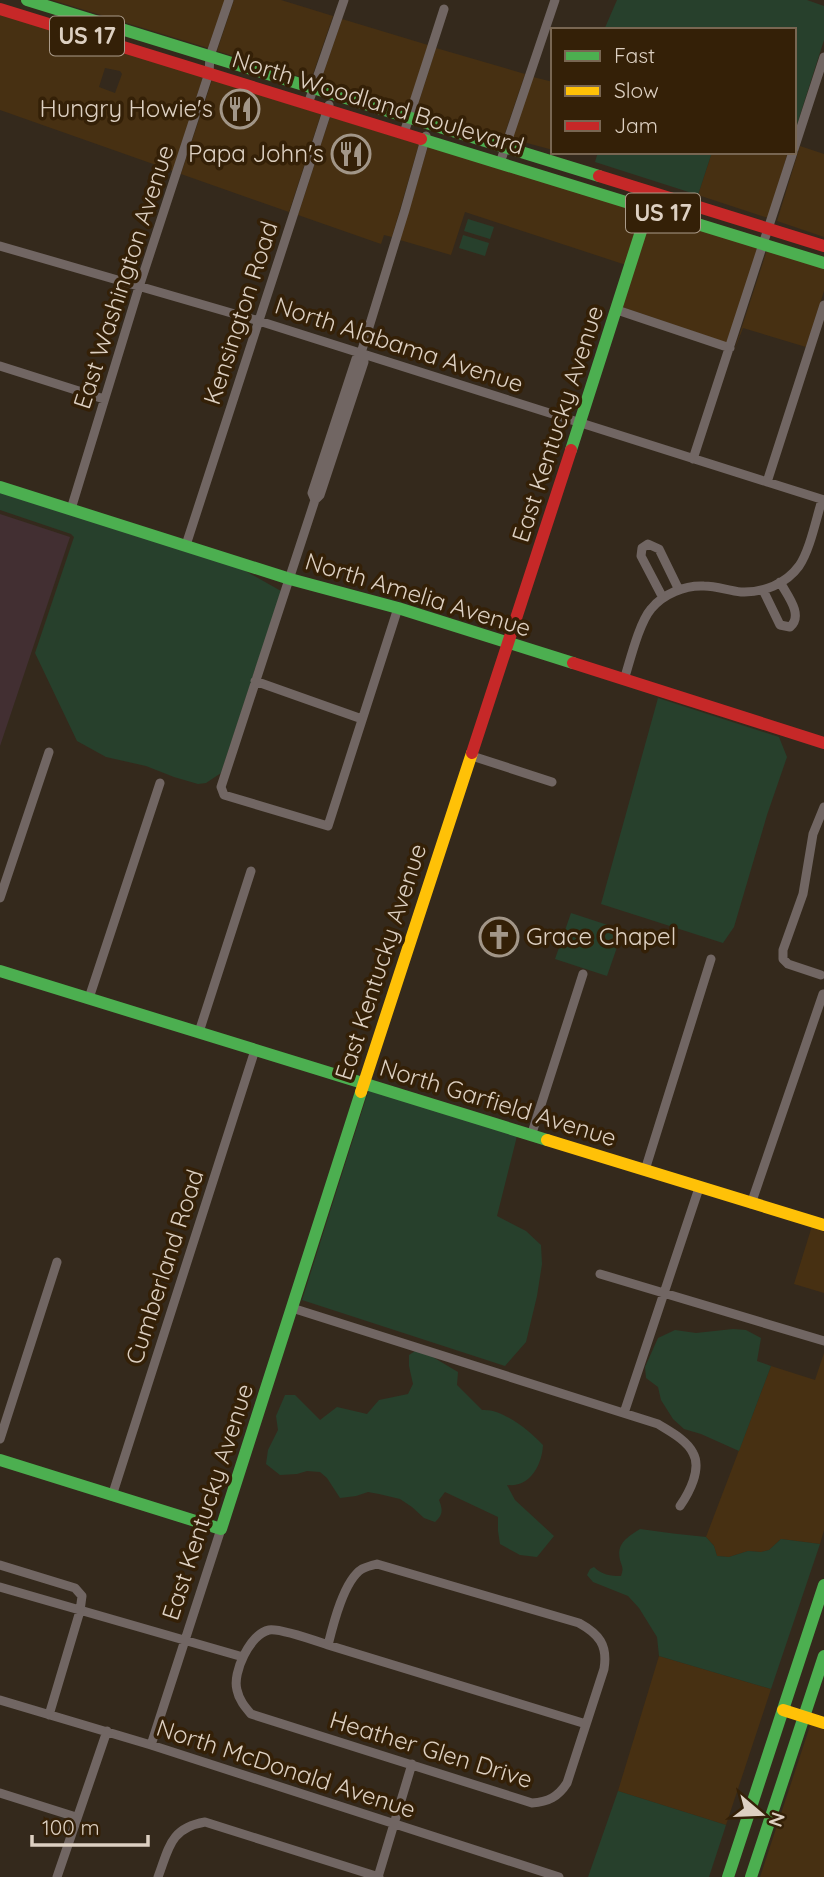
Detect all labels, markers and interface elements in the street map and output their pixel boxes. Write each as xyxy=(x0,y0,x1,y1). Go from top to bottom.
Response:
road number: US 17 xyxy=(50,17,124,56)
legend xyxy=(551,28,796,154)
text: Fast xyxy=(614,42,655,68)
street label: North Woodland Boulevard xyxy=(229,43,528,161)
text: Slow xyxy=(614,77,659,103)
restaurant icon: Hungry Howie's xyxy=(219,88,261,130)
place label: Hungry Howie's xyxy=(39,93,213,123)
text: Jam xyxy=(614,112,658,138)
restaurant icon: Papa John's xyxy=(330,133,372,175)
place label: Papa John's xyxy=(188,138,324,168)
street label: East Washington Avenue xyxy=(66,141,180,412)
road number: US 17 xyxy=(626,194,700,232)
street label: Kensington Road xyxy=(196,217,284,408)
street label: North Alabama Avenue xyxy=(271,290,527,398)
street label: East Kentucky Avenue xyxy=(505,302,609,546)
street label: North Amelia Avenue xyxy=(302,545,535,643)
street label: East Kentucky Avenue xyxy=(328,840,432,1084)
church icon: Grace Chapel xyxy=(478,916,520,958)
place label: Grace Chapel xyxy=(526,921,676,951)
street label: North Garfield Avenue xyxy=(376,1052,620,1152)
street label: Cumberland Road xyxy=(118,1165,210,1368)
street label: East Kentucky Avenue xyxy=(155,1380,259,1624)
street label: Heather Glen Drive xyxy=(326,1704,536,1794)
street label: North McDonald Avenue xyxy=(153,1712,420,1824)
north arrow xyxy=(726,1779,796,1849)
scale bar xyxy=(32,1804,147,1848)
text: N xyxy=(763,1809,791,1830)
text: 100 m xyxy=(42,1814,100,1840)

